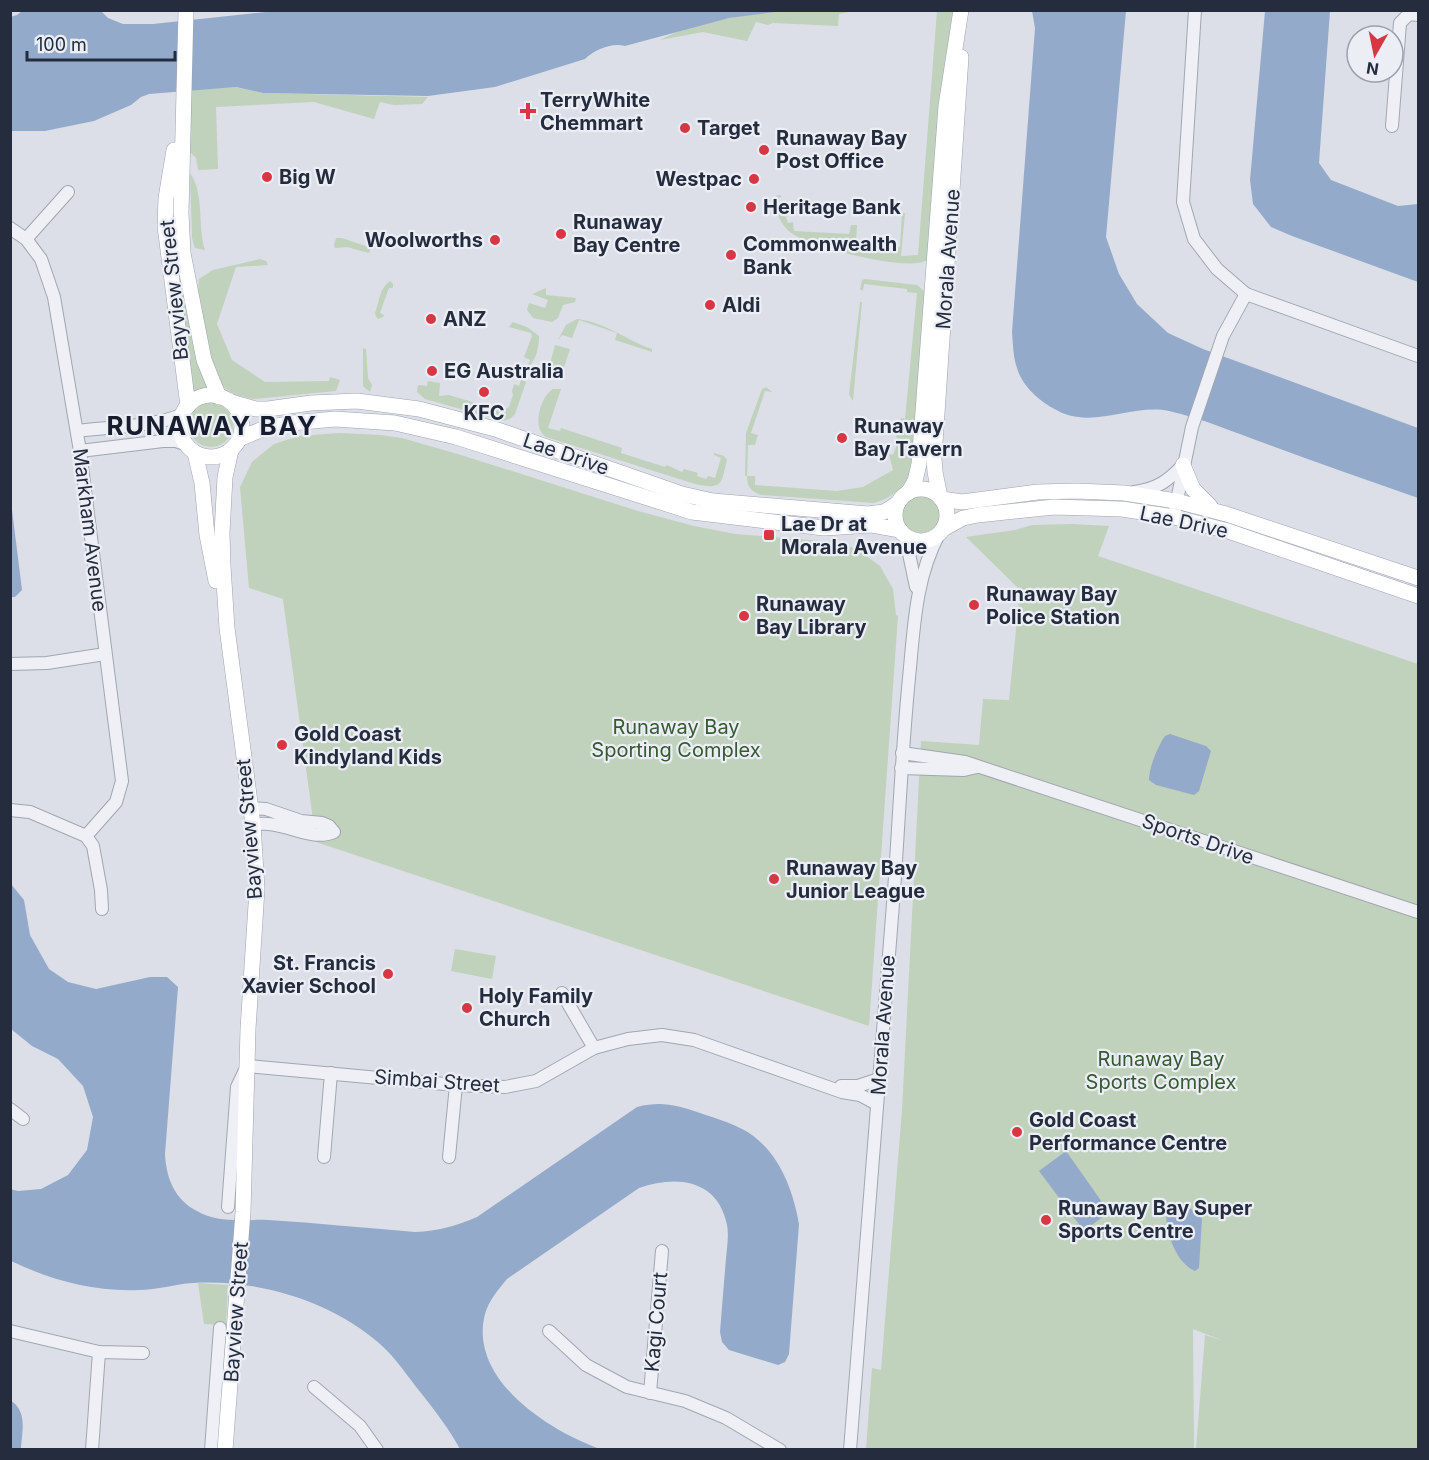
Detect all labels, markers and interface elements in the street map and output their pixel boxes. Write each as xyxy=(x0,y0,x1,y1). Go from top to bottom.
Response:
scale bar xyxy=(27,24,176,62)
north arrow xyxy=(1345,24,1405,84)
text: 100 m xyxy=(36,34,87,55)
text: N xyxy=(1365,58,1380,80)
place label: TerryWhite Chemmart xyxy=(540,88,650,135)
marker: TerryWhite Chemmart xyxy=(521,104,535,118)
place label: Target xyxy=(697,116,760,140)
marker: Target xyxy=(678,121,692,135)
place label: Runaway Bay Post Office xyxy=(776,126,907,173)
marker: Runaway Bay Post Office xyxy=(757,143,771,157)
place label: Big W xyxy=(279,165,336,189)
place label: Westpac xyxy=(656,167,742,191)
marker: Big W xyxy=(260,170,274,184)
marker: Westpac xyxy=(747,172,761,186)
street label: Morala Avenue xyxy=(931,188,965,330)
place label: Heritage Bank xyxy=(763,195,901,219)
marker: Heritage Bank xyxy=(744,200,758,214)
place label: Runaway Bay Centre xyxy=(573,210,680,257)
street label: Bayview Street xyxy=(155,218,193,361)
marker: Runaway Bay Centre xyxy=(554,227,568,241)
place label: Woolworths xyxy=(365,228,483,252)
place label: Commonwealth Bank xyxy=(743,232,897,279)
marker: Woolworths xyxy=(488,233,502,247)
marker: Commonwealth Bank xyxy=(724,248,738,262)
place label: Aldi xyxy=(722,293,760,317)
marker: Aldi xyxy=(703,298,717,312)
place label: ANZ xyxy=(443,307,486,331)
marker: ANZ xyxy=(424,312,438,326)
place label: EG Australia xyxy=(444,359,564,383)
marker: EG Australia xyxy=(425,364,439,378)
marker: KFC xyxy=(477,385,491,399)
place label: KFC xyxy=(464,401,504,425)
district label: RUNAWAY BAY xyxy=(106,410,318,441)
place label: Runaway Bay Tavern xyxy=(854,414,963,461)
street label: Lae Drive xyxy=(520,428,612,480)
marker: Runaway Bay Tavern xyxy=(835,431,849,445)
street label: Markham Avenue xyxy=(68,447,112,613)
street label: Lae Drive xyxy=(1138,501,1230,543)
place label: Lae Dr at Morala Avenue xyxy=(781,512,927,559)
marker: Lae Dr at Morala Avenue xyxy=(762,528,776,542)
place label: Runaway Bay Police Station xyxy=(986,582,1120,629)
place label: Runaway Bay Library xyxy=(756,592,867,639)
marker: Runaway Bay Police Station xyxy=(967,598,981,612)
marker: Runaway Bay Library xyxy=(737,609,751,623)
park label: Runaway Bay Sporting Complex xyxy=(591,715,761,762)
place label: Gold Coast Kindyland Kids xyxy=(294,722,442,769)
marker: Gold Coast Kindyland Kids xyxy=(275,738,289,752)
street label: Bayview Street xyxy=(231,757,267,900)
street label: Sports Drive xyxy=(1139,809,1257,869)
place label: Runaway Bay Junior League xyxy=(786,856,925,903)
marker: Runaway Bay Junior League xyxy=(767,872,781,886)
place label: St. Francis Xavier School xyxy=(242,951,376,998)
street label: Morala Avenue xyxy=(866,954,900,1096)
marker: St. Francis Xavier School xyxy=(381,967,395,981)
place label: Holy Family Church xyxy=(479,984,593,1031)
marker: Holy Family Church xyxy=(460,1001,474,1015)
park label: Runaway Bay Sports Complex xyxy=(1086,1047,1236,1094)
street label: Simbai Street xyxy=(373,1065,501,1097)
place label: Gold Coast Performance Centre xyxy=(1029,1108,1227,1155)
marker: Gold Coast Performance Centre xyxy=(1010,1125,1024,1139)
place label: Runaway Bay Super Sports Centre xyxy=(1058,1196,1252,1243)
marker: Runaway Bay Super Sports Centre xyxy=(1039,1213,1053,1227)
street label: Bayview Street xyxy=(219,1240,253,1383)
street label: Kagi Court xyxy=(640,1271,672,1373)

